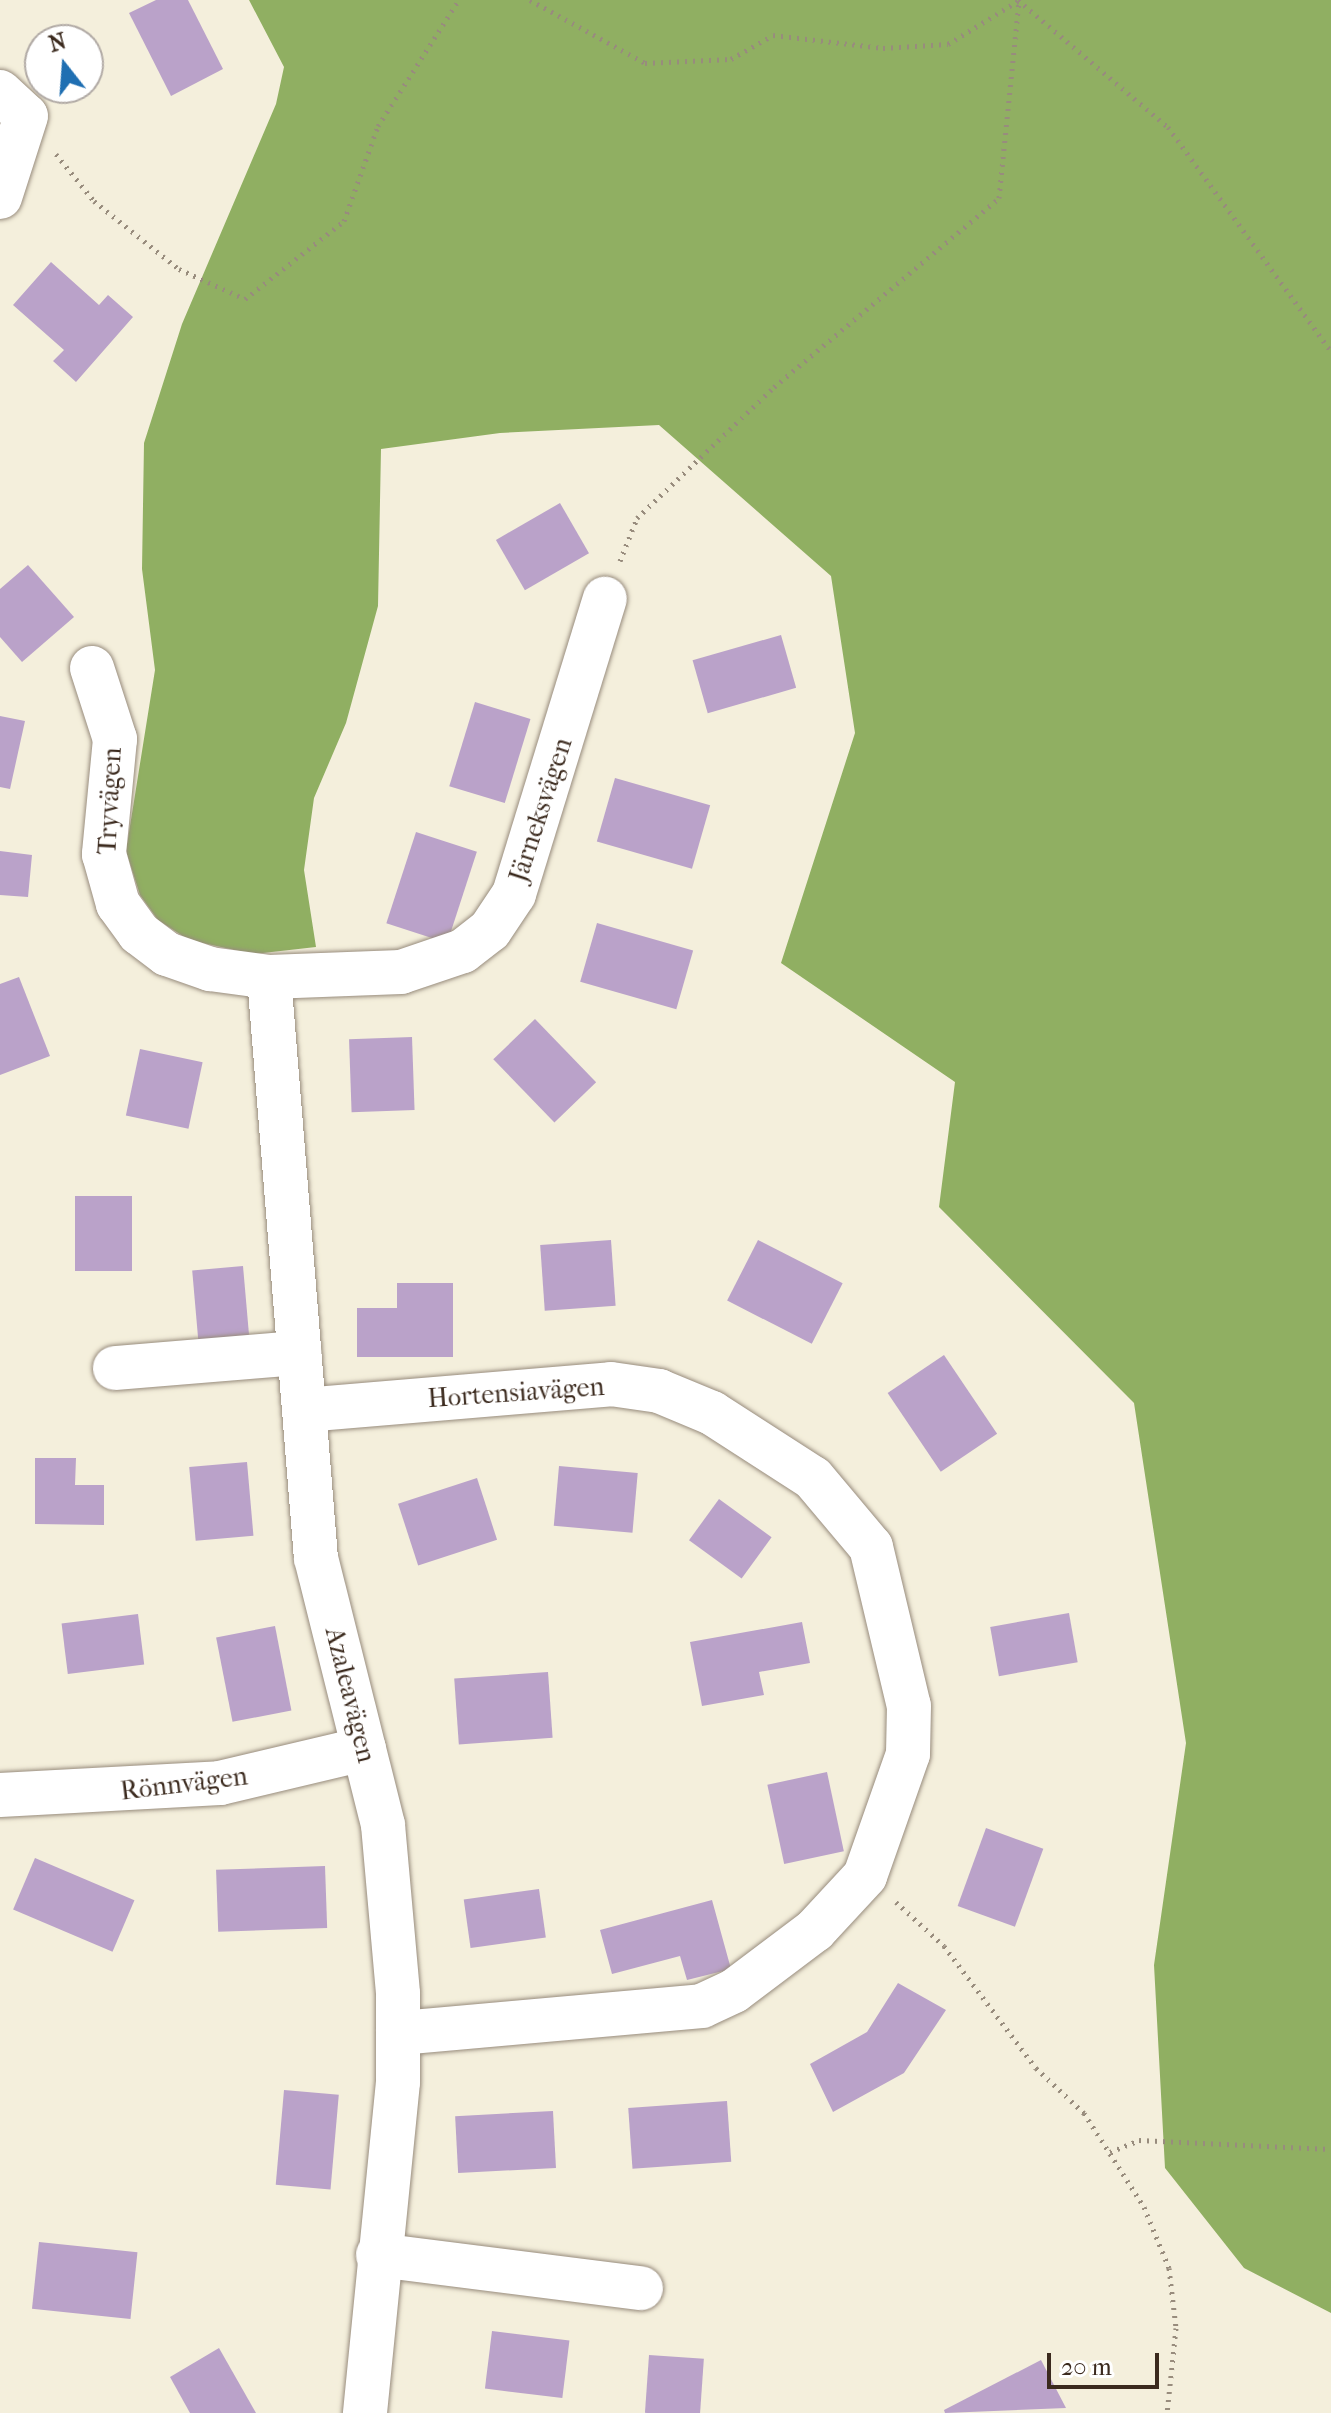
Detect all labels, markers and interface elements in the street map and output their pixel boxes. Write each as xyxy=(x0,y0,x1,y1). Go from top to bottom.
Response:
north arrow xyxy=(24,24,104,104)
text: N xyxy=(46,28,69,58)
street label: Järneksvägen xyxy=(503,734,579,886)
street label: Tryvägen xyxy=(92,747,128,855)
street label: Hortensiavägen xyxy=(427,1371,605,1415)
street label: Azaleavägen xyxy=(318,1624,382,1766)
street label: Rönnvägen xyxy=(119,1761,249,1807)
scale bar xyxy=(1051,2337,1163,2387)
text: 20 m xyxy=(1061,2353,1112,2381)

